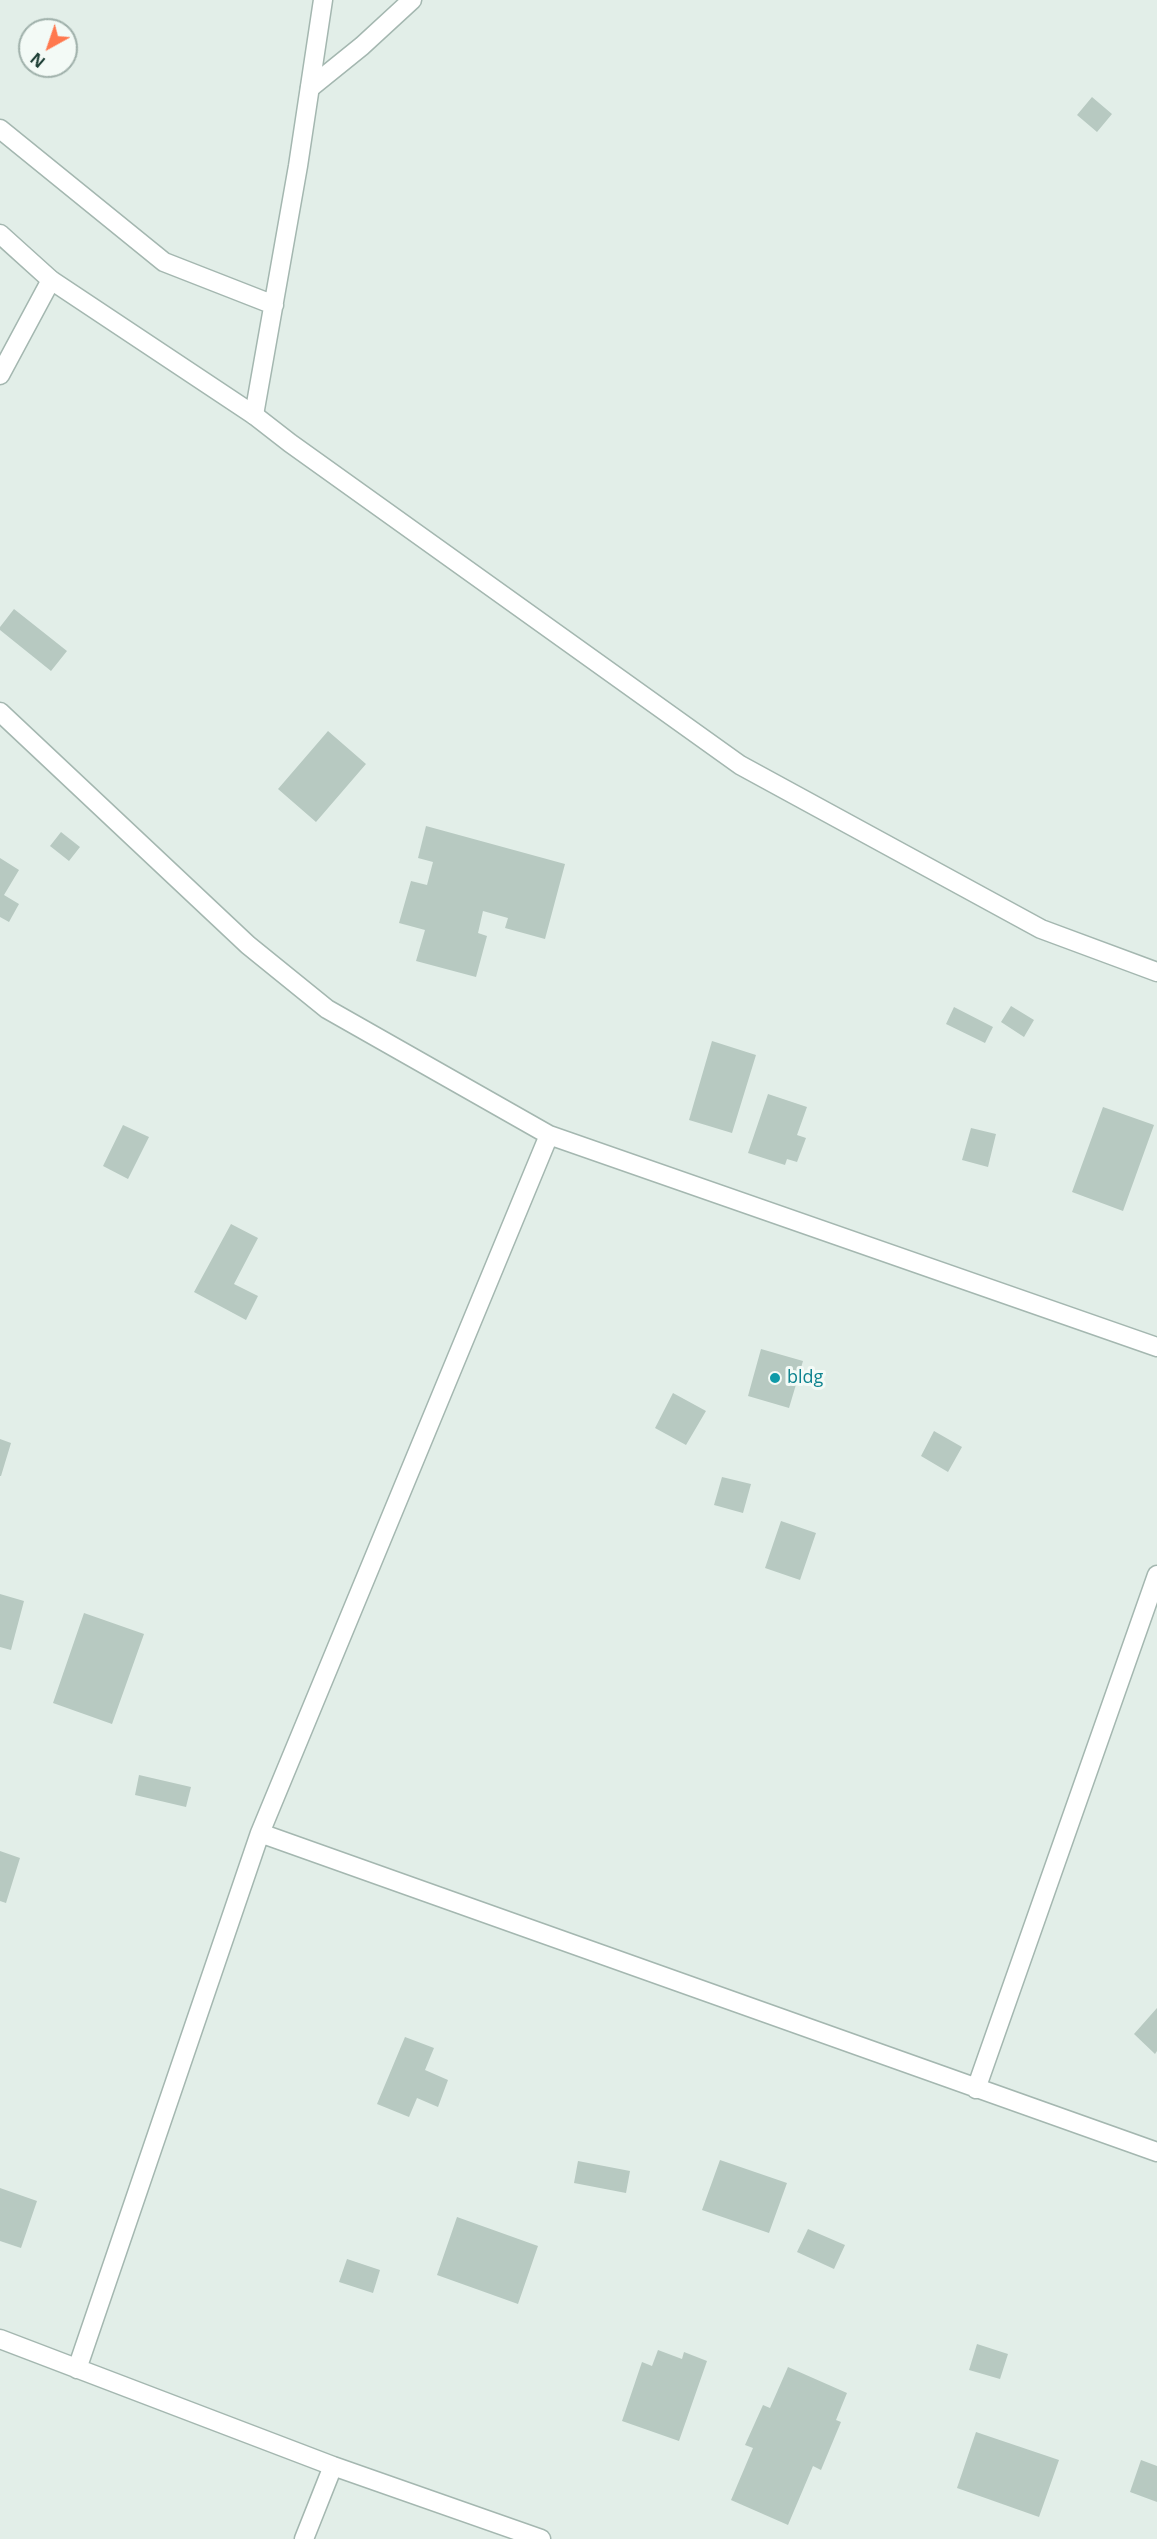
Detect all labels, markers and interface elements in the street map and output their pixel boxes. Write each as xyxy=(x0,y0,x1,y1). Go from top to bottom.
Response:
north arrow xyxy=(18,18,78,78)
text: N xyxy=(26,48,50,73)
place label: bldg xyxy=(787,1367,823,1389)
marker: bldg xyxy=(768,1371,782,1385)

